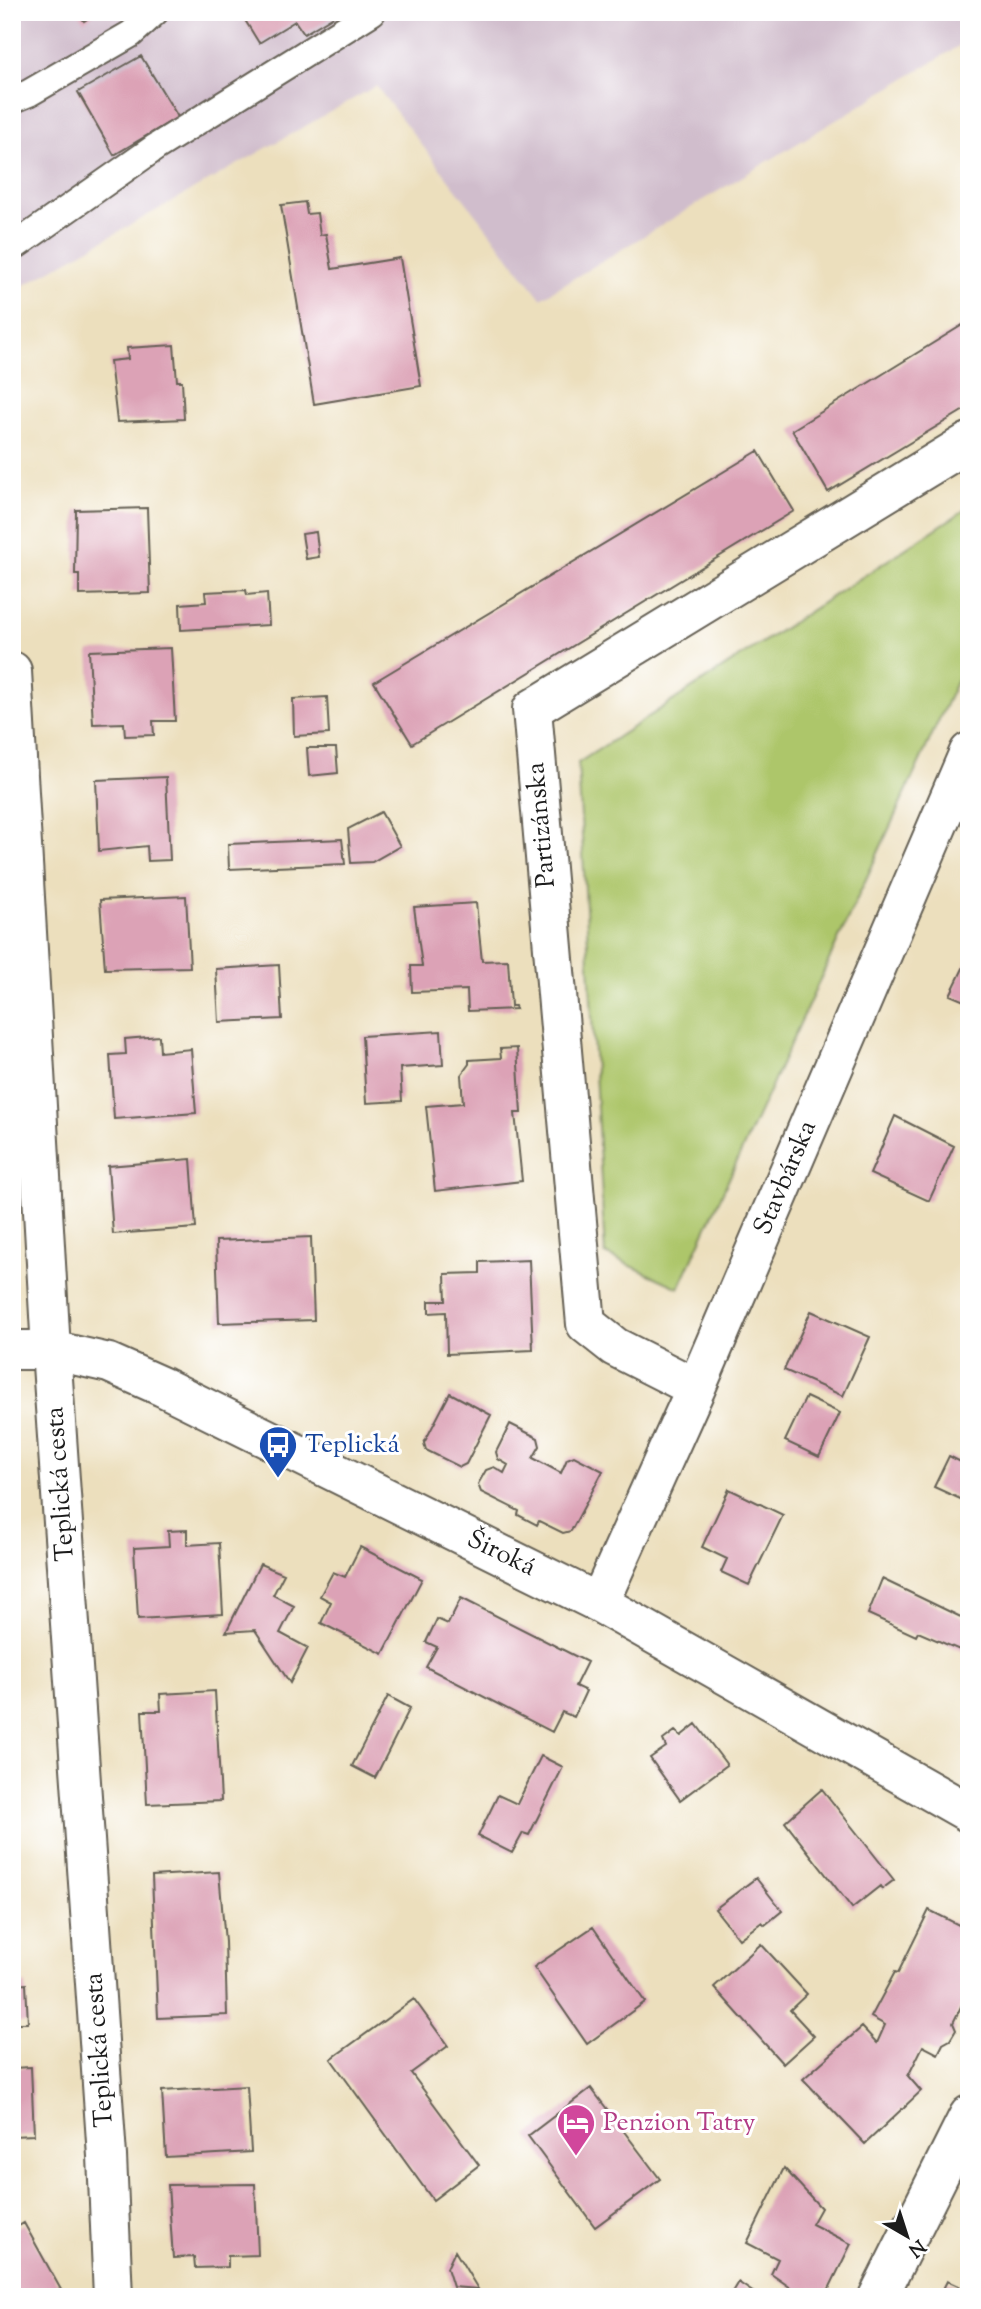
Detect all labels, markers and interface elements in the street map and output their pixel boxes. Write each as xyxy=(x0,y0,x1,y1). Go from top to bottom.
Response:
street label: Partizánska xyxy=(518,761,566,889)
street label: Stavbárska xyxy=(745,1115,827,1241)
street label: Teplická cesta xyxy=(37,1405,85,1563)
bus stop icon: Teplická xyxy=(257,1424,299,1479)
place label: Teplická xyxy=(305,1427,399,1464)
street label: Široká xyxy=(460,1521,542,1587)
street label: Teplická cesta xyxy=(76,1971,124,2129)
hotel icon: Penzion Tatry xyxy=(555,2102,597,2157)
place label: Penzion Tatry xyxy=(603,2105,756,2142)
north arrow xyxy=(872,2200,942,2270)
text: N xyxy=(902,2232,931,2263)

